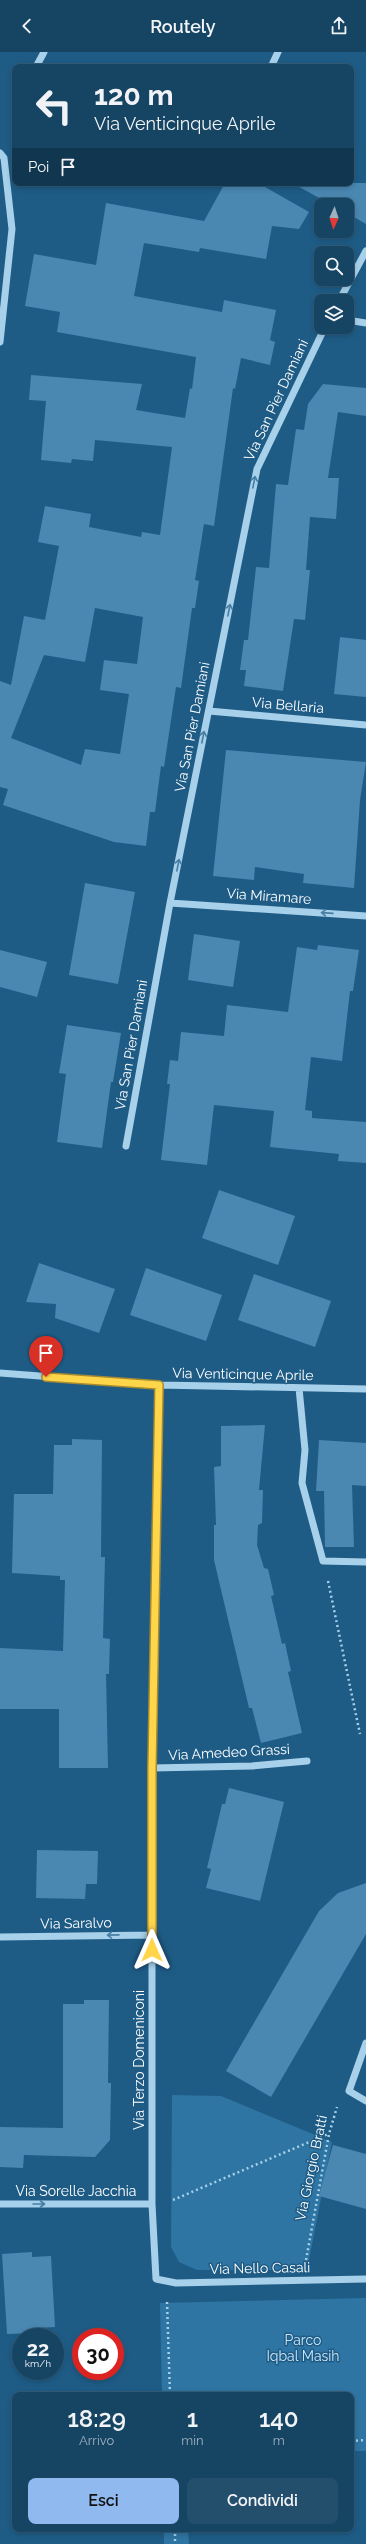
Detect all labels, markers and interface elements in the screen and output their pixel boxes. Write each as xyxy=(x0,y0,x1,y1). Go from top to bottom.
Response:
icon: back xyxy=(16,15,38,37)
icon: share xyxy=(328,15,350,37)
text: Routely xyxy=(150,16,216,37)
text: 120 m xyxy=(94,79,174,112)
icon: left xyxy=(28,80,80,132)
text: Via Venticinque Aprile xyxy=(94,113,276,134)
icon: arrive xyxy=(57,156,79,178)
text: Poi xyxy=(28,158,49,176)
north arrow xyxy=(314,198,354,238)
map controls xyxy=(314,198,354,334)
button: search xyxy=(314,246,354,286)
button: layers xyxy=(314,294,354,334)
street label: Via San Pier Damiani xyxy=(241,337,311,463)
one-way arrow xyxy=(251,476,259,489)
one-way arrow xyxy=(225,603,233,616)
street label: Via San Pier Damiani xyxy=(172,661,212,793)
street label: Via Bellaria xyxy=(251,694,325,716)
one-way arrow xyxy=(200,731,208,744)
one-way arrow xyxy=(174,858,182,871)
street label: Via Miramare xyxy=(226,885,312,907)
one-way arrow xyxy=(321,910,334,917)
street label: Via San Pier Damiani xyxy=(112,979,150,1111)
pin xyxy=(29,1336,63,1377)
icon: arrive xyxy=(35,1342,57,1364)
street label: Via Venticinque Aprile xyxy=(172,1365,314,1383)
street label: Via Amedeo Grassi xyxy=(168,1741,290,1763)
street label: Via Saralvo xyxy=(40,1914,112,1932)
position arrow xyxy=(131,1929,173,1971)
one-way arrow xyxy=(107,1931,120,1939)
street label: Via Terzo Domeniconi xyxy=(131,1990,147,2130)
street label: Via Giorgio Bratti xyxy=(292,2114,330,2222)
street label: Via Sorelle Jacchia xyxy=(16,2183,136,2199)
one-way arrow xyxy=(32,2200,45,2208)
street label: Via Nello Casali xyxy=(210,2259,310,2277)
speed limit sign: 30 xyxy=(72,2328,124,2380)
park label: Parco Iqbal Masih xyxy=(266,2332,340,2364)
text: 22 xyxy=(27,2337,49,2361)
text: km/h xyxy=(25,2358,51,2369)
text: 18:29 xyxy=(67,2404,126,2433)
text: 1 xyxy=(187,2404,198,2433)
text: 140 xyxy=(259,2404,299,2433)
text: Arrivo xyxy=(79,2433,114,2448)
text: min xyxy=(181,2433,204,2448)
text: m xyxy=(273,2433,285,2448)
button: Esci xyxy=(28,2478,179,2524)
button: Condividi xyxy=(187,2478,338,2524)

